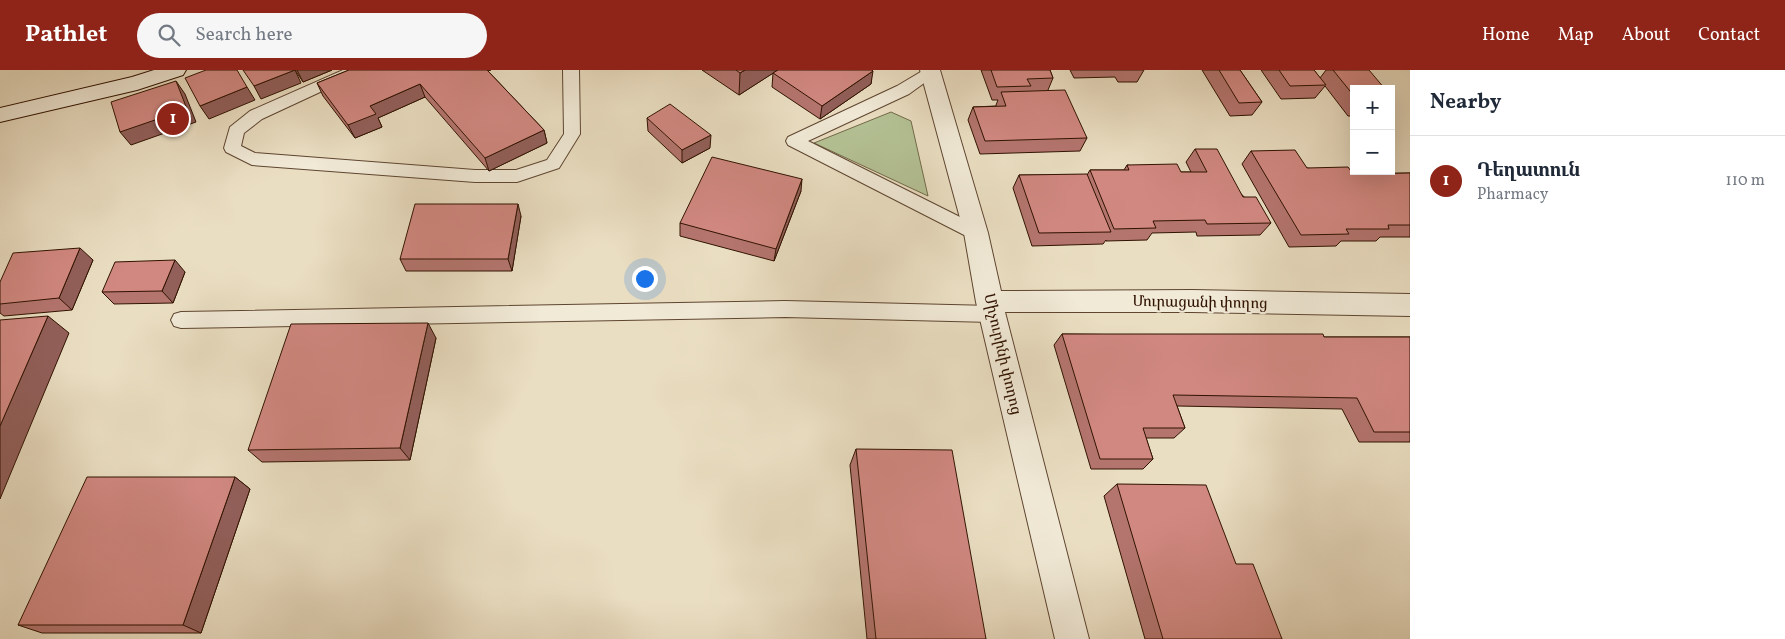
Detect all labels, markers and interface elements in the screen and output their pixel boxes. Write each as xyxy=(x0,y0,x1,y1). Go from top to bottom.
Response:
search box xyxy=(137,13,487,58)
text: Pathlet xyxy=(25,18,107,52)
icon: search xyxy=(155,21,183,49)
text: Search here xyxy=(195,22,293,48)
text: Home xyxy=(1482,23,1530,48)
text: Map xyxy=(1558,23,1594,48)
text: About xyxy=(1622,23,1670,48)
text: Contact xyxy=(1698,23,1760,48)
map controls xyxy=(1350,85,1395,175)
button: + xyxy=(1350,85,1395,130)
text: Nearby xyxy=(1430,88,1501,117)
pin: 1 xyxy=(157,100,189,138)
button: − xyxy=(1350,130,1395,175)
text: Դեղատուն xyxy=(1477,158,1580,184)
text: 1 xyxy=(1443,170,1449,192)
text: 110 m xyxy=(1726,170,1765,192)
text: Pharmacy xyxy=(1477,184,1548,206)
your location xyxy=(632,266,658,292)
street label: Միչուրինի փողոց xyxy=(977,292,1026,417)
street label: Մուրացանի փողոց xyxy=(1132,292,1268,315)

